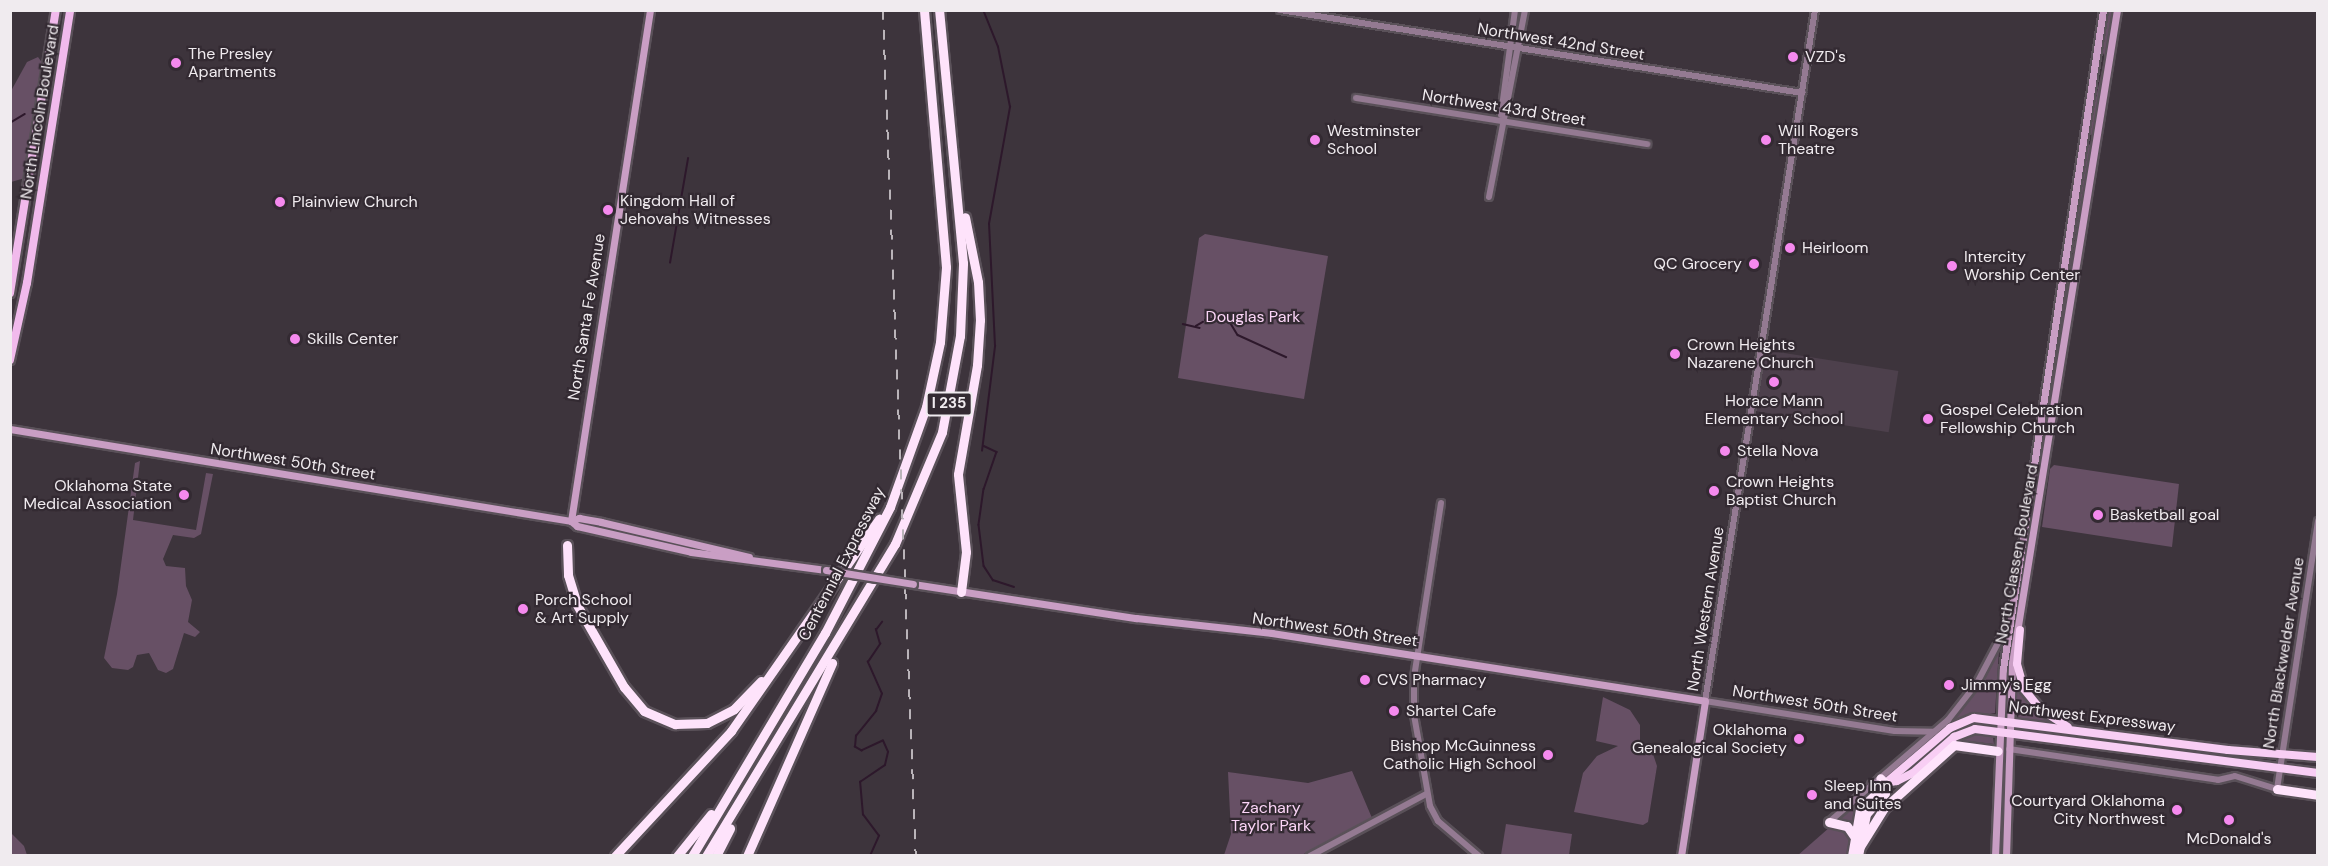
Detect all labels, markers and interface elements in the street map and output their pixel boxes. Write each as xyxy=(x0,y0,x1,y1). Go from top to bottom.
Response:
street label: Northwest 42nd Street xyxy=(1476,19,1646,65)
street label: North Lincoln Boulevard xyxy=(17,23,63,201)
place label: The Presley Apartments xyxy=(188,44,276,82)
place label: VZD's xyxy=(1805,47,1846,67)
marker: VZD's xyxy=(1786,50,1800,64)
marker: The Presley Apartments xyxy=(169,56,183,70)
street label: Northwest 43rd Street xyxy=(1421,86,1587,130)
place label: Westminster School xyxy=(1327,121,1421,159)
place label: Will Rogers Theatre xyxy=(1778,121,1859,159)
marker: Westminster School xyxy=(1308,133,1322,147)
marker: Will Rogers Theatre xyxy=(1759,133,1773,147)
place label: Kingdom Hall of Jehovahs Witnesses xyxy=(620,191,771,229)
place label: Plainview Church xyxy=(292,192,418,212)
marker: Plainview Church xyxy=(273,195,287,209)
marker: Kingdom Hall of Jehovahs Witnesses xyxy=(601,203,615,217)
street label: North Santa Fe Avenue xyxy=(564,232,610,402)
place label: Heirloom xyxy=(1802,238,1869,258)
marker: Heirloom xyxy=(1783,241,1797,255)
place label: Intercity Worship Center xyxy=(1964,247,2080,285)
place label: QC Grocery xyxy=(1654,254,1742,274)
marker: QC Grocery xyxy=(1747,257,1761,271)
marker: Intercity Worship Center xyxy=(1945,259,1959,273)
park label: Douglas Park xyxy=(1206,307,1300,327)
place label: Skills Center xyxy=(307,329,398,349)
marker: Skills Center xyxy=(288,332,302,346)
place label: Crown Heights Nazarene Church xyxy=(1687,335,1814,373)
marker: Crown Heights Nazarene Church xyxy=(1668,347,1682,361)
marker: Horace Mann Elementary School xyxy=(1767,375,1781,389)
place label: Horace Mann Elementary School xyxy=(1705,391,1843,429)
road number: I 235 xyxy=(925,392,973,416)
place label: Gospel Celebration Fellowship Church xyxy=(1940,400,2083,438)
marker: Gospel Celebration Fellowship Church xyxy=(1921,412,1935,426)
street label: Northwest 50th Street xyxy=(209,439,377,485)
place label: Stella Nova xyxy=(1737,441,1818,461)
marker: Stella Nova xyxy=(1718,444,1732,458)
street label: North Classen Boulevard xyxy=(1992,463,2042,645)
place label: Crown Heights Baptist Church xyxy=(1726,472,1836,510)
place label: Oklahoma State Medical Association xyxy=(23,476,172,514)
street label: Centennial Expressway xyxy=(795,484,889,644)
marker: Crown Heights Baptist Church xyxy=(1707,484,1721,498)
marker: Oklahoma State Medical Association xyxy=(177,488,191,502)
place label: Basketball goal xyxy=(2110,505,2219,525)
marker: Basketball goal xyxy=(2091,508,2105,522)
street label: North Western Avenue xyxy=(1683,525,1729,693)
street label: North Blackwelder Avenue xyxy=(2259,556,2309,750)
place label: Porch School & Art Supply xyxy=(535,590,632,628)
marker: Porch School & Art Supply xyxy=(516,602,530,616)
street label: Northwest 50th Street xyxy=(1251,609,1419,651)
place label: CVS Pharmacy xyxy=(1377,670,1486,690)
marker: CVS Pharmacy xyxy=(1358,673,1372,687)
place label: Jimmy's Egg xyxy=(1961,675,2052,695)
marker: Jimmy's Egg xyxy=(1942,678,1956,692)
street label: Northwest 50th Street xyxy=(1731,681,1899,727)
street label: Northwest Expressway xyxy=(2008,697,2176,737)
place label: Shartel Cafe xyxy=(1406,701,1496,721)
marker: Shartel Cafe xyxy=(1387,704,1401,718)
place label: Oklahoma Genealogical Society xyxy=(1632,720,1787,758)
marker: Oklahoma Genealogical Society xyxy=(1792,732,1806,746)
place label: Bishop McGuinness Catholic High School xyxy=(1383,736,1536,774)
marker: Bishop McGuinness Catholic High School xyxy=(1541,748,1555,762)
place label: Sleep Inn and Suites xyxy=(1824,776,1902,814)
marker: Sleep Inn and Suites xyxy=(1805,788,1819,802)
place label: Courtyard Oklahoma City Northwest xyxy=(2011,791,2165,829)
park label: Zachary Taylor Park xyxy=(1231,798,1311,836)
marker: Courtyard Oklahoma City Northwest xyxy=(2170,803,2184,817)
marker: McDonald's xyxy=(2222,813,2236,827)
place label: McDonald's xyxy=(2186,829,2272,849)

